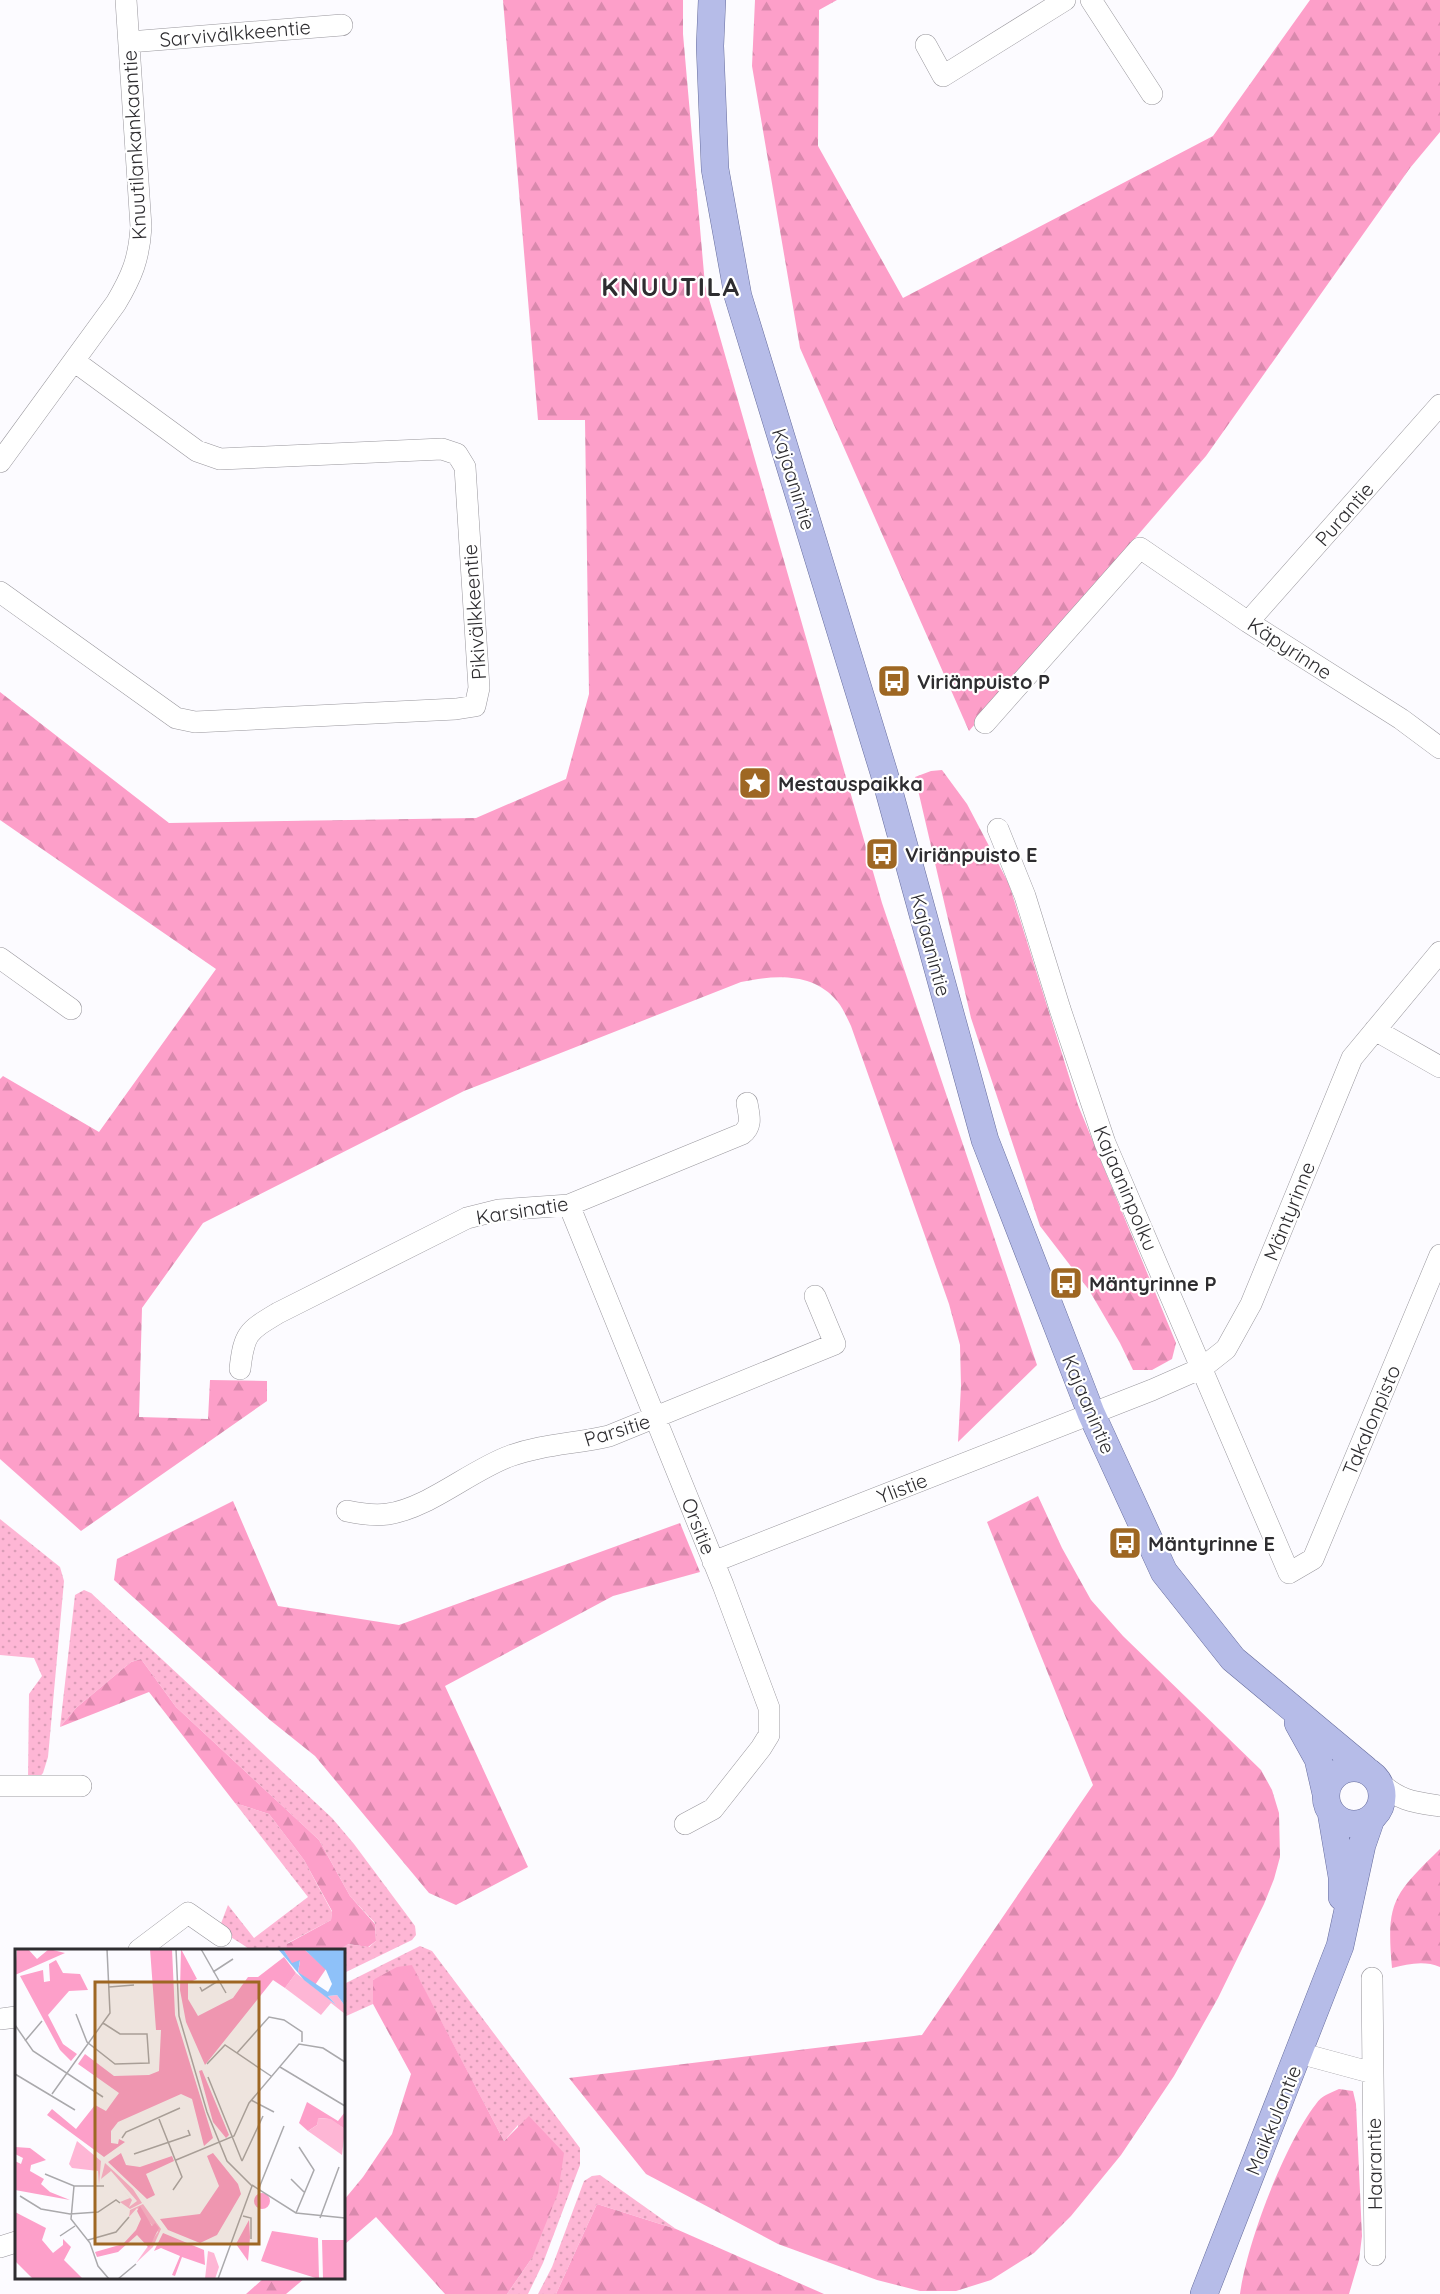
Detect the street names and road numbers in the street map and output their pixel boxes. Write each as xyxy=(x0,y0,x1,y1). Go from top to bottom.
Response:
street label: Sarvivälkkeentie xyxy=(158,14,312,52)
street label: Knuutilankankaantie xyxy=(117,49,151,241)
street label: Kajaanintie xyxy=(767,425,821,533)
street label: Purantie xyxy=(1309,477,1379,551)
street label: Pikivälkkeentie xyxy=(457,543,491,681)
street label: Käpyrinne xyxy=(1243,612,1337,684)
street label: Kajaanintie xyxy=(905,891,957,999)
street label: Kajaaninpolku xyxy=(1088,1122,1164,1254)
street label: Mäntyrinne xyxy=(1258,1158,1320,1264)
street label: Karsinatie xyxy=(474,1190,570,1230)
street label: Kajaanintie xyxy=(1057,1351,1121,1457)
street label: Takalonpisto xyxy=(1337,1361,1405,1479)
street label: Parsitie xyxy=(581,1408,653,1452)
street label: Ylistie xyxy=(873,1467,931,1509)
street label: Orsitie xyxy=(676,1494,722,1558)
street label: Maikkulantie xyxy=(1240,2061,1306,2179)
street label: Haarantie xyxy=(1361,2118,1387,2210)

